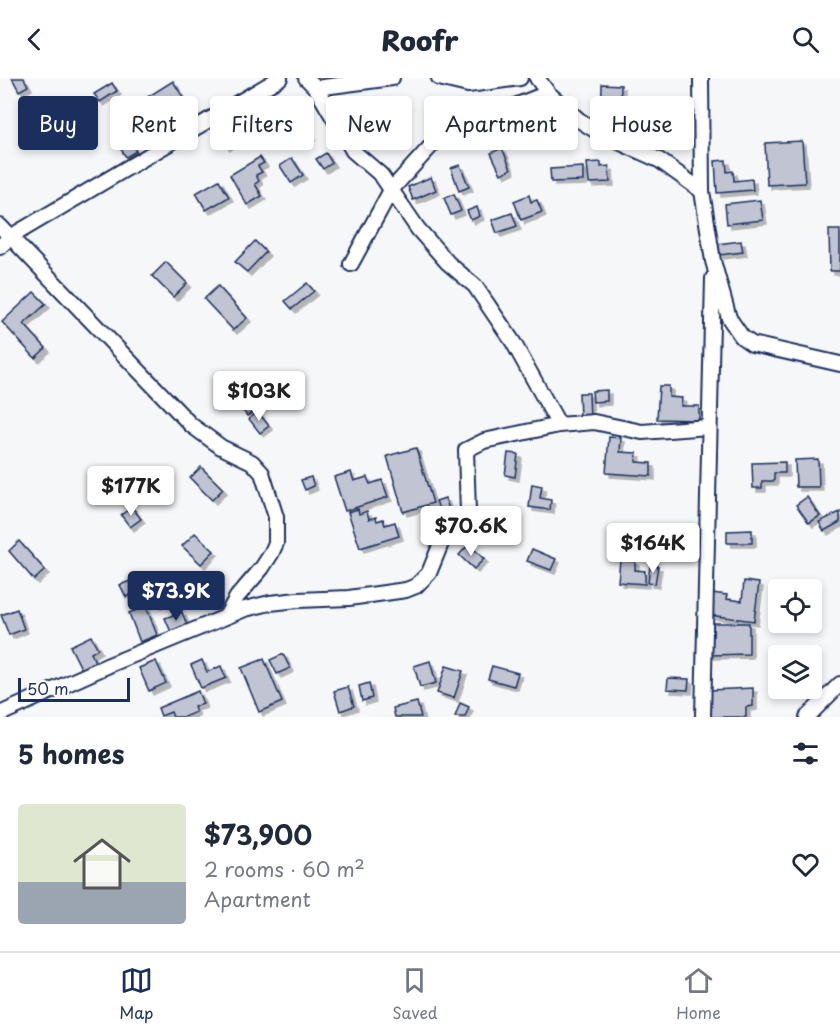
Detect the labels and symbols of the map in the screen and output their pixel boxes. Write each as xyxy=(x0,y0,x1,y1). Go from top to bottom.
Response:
pin: $103K xyxy=(217,371,301,422)
pin: $177K xyxy=(89,466,173,517)
pin: $70.6K xyxy=(422,506,520,557)
pin: $164K xyxy=(611,523,695,574)
pin: $73.9K xyxy=(127,571,225,622)
scale bar xyxy=(18,675,130,702)

